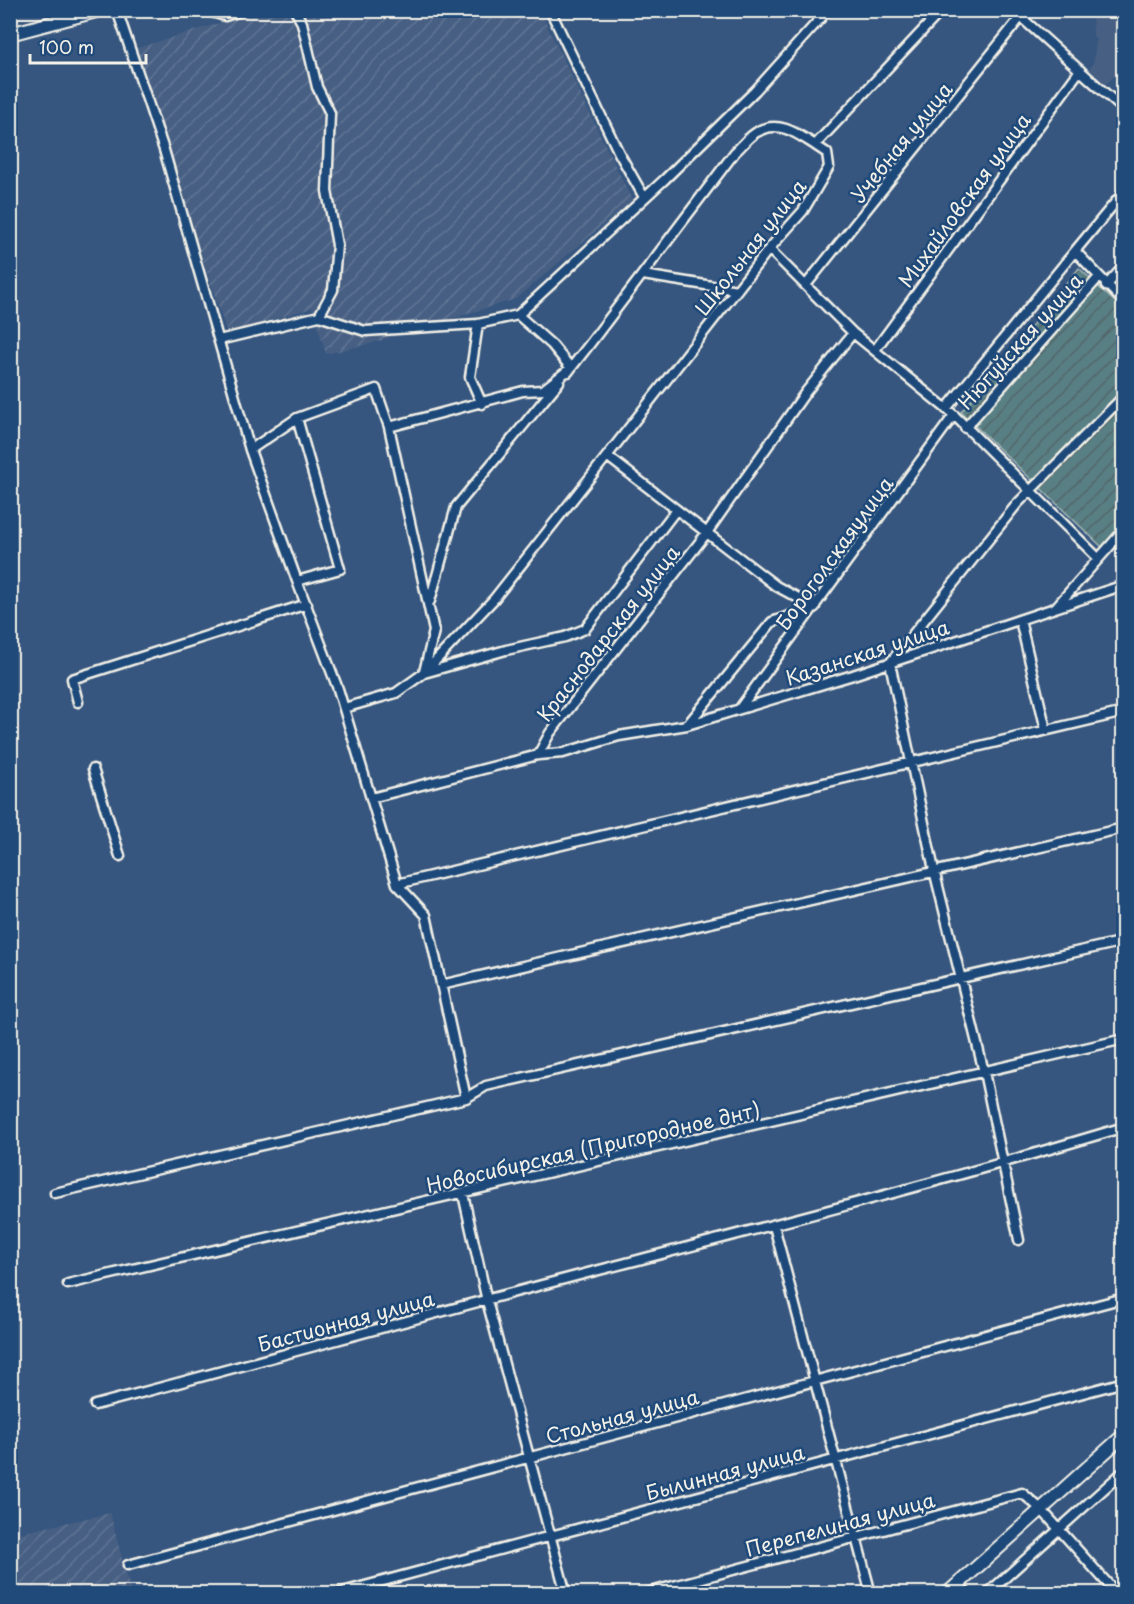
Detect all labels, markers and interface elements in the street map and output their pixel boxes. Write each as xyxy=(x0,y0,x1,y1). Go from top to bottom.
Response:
scale bar xyxy=(30,27,146,65)
text: 100 m xyxy=(39,33,94,60)
street label: Учебная улица xyxy=(843,75,959,209)
street label: Михайловская улица xyxy=(890,106,1038,293)
street label: Школьная улица xyxy=(687,172,813,322)
street label: Нюгуйская улица xyxy=(950,266,1090,416)
street label: Бороголскаяулица xyxy=(768,470,900,636)
street label: Краснодарская улица xyxy=(529,538,687,728)
street label: Казанская улица xyxy=(781,611,953,693)
street label: Новосибирская (Пригородное днт) xyxy=(423,1094,763,1200)
street label: Бастионная улица xyxy=(254,1283,438,1359)
street label: Стольная улица xyxy=(542,1381,702,1451)
street label: Былинная улица xyxy=(642,1436,808,1508)
street label: Перепелиная улица xyxy=(742,1484,938,1564)

